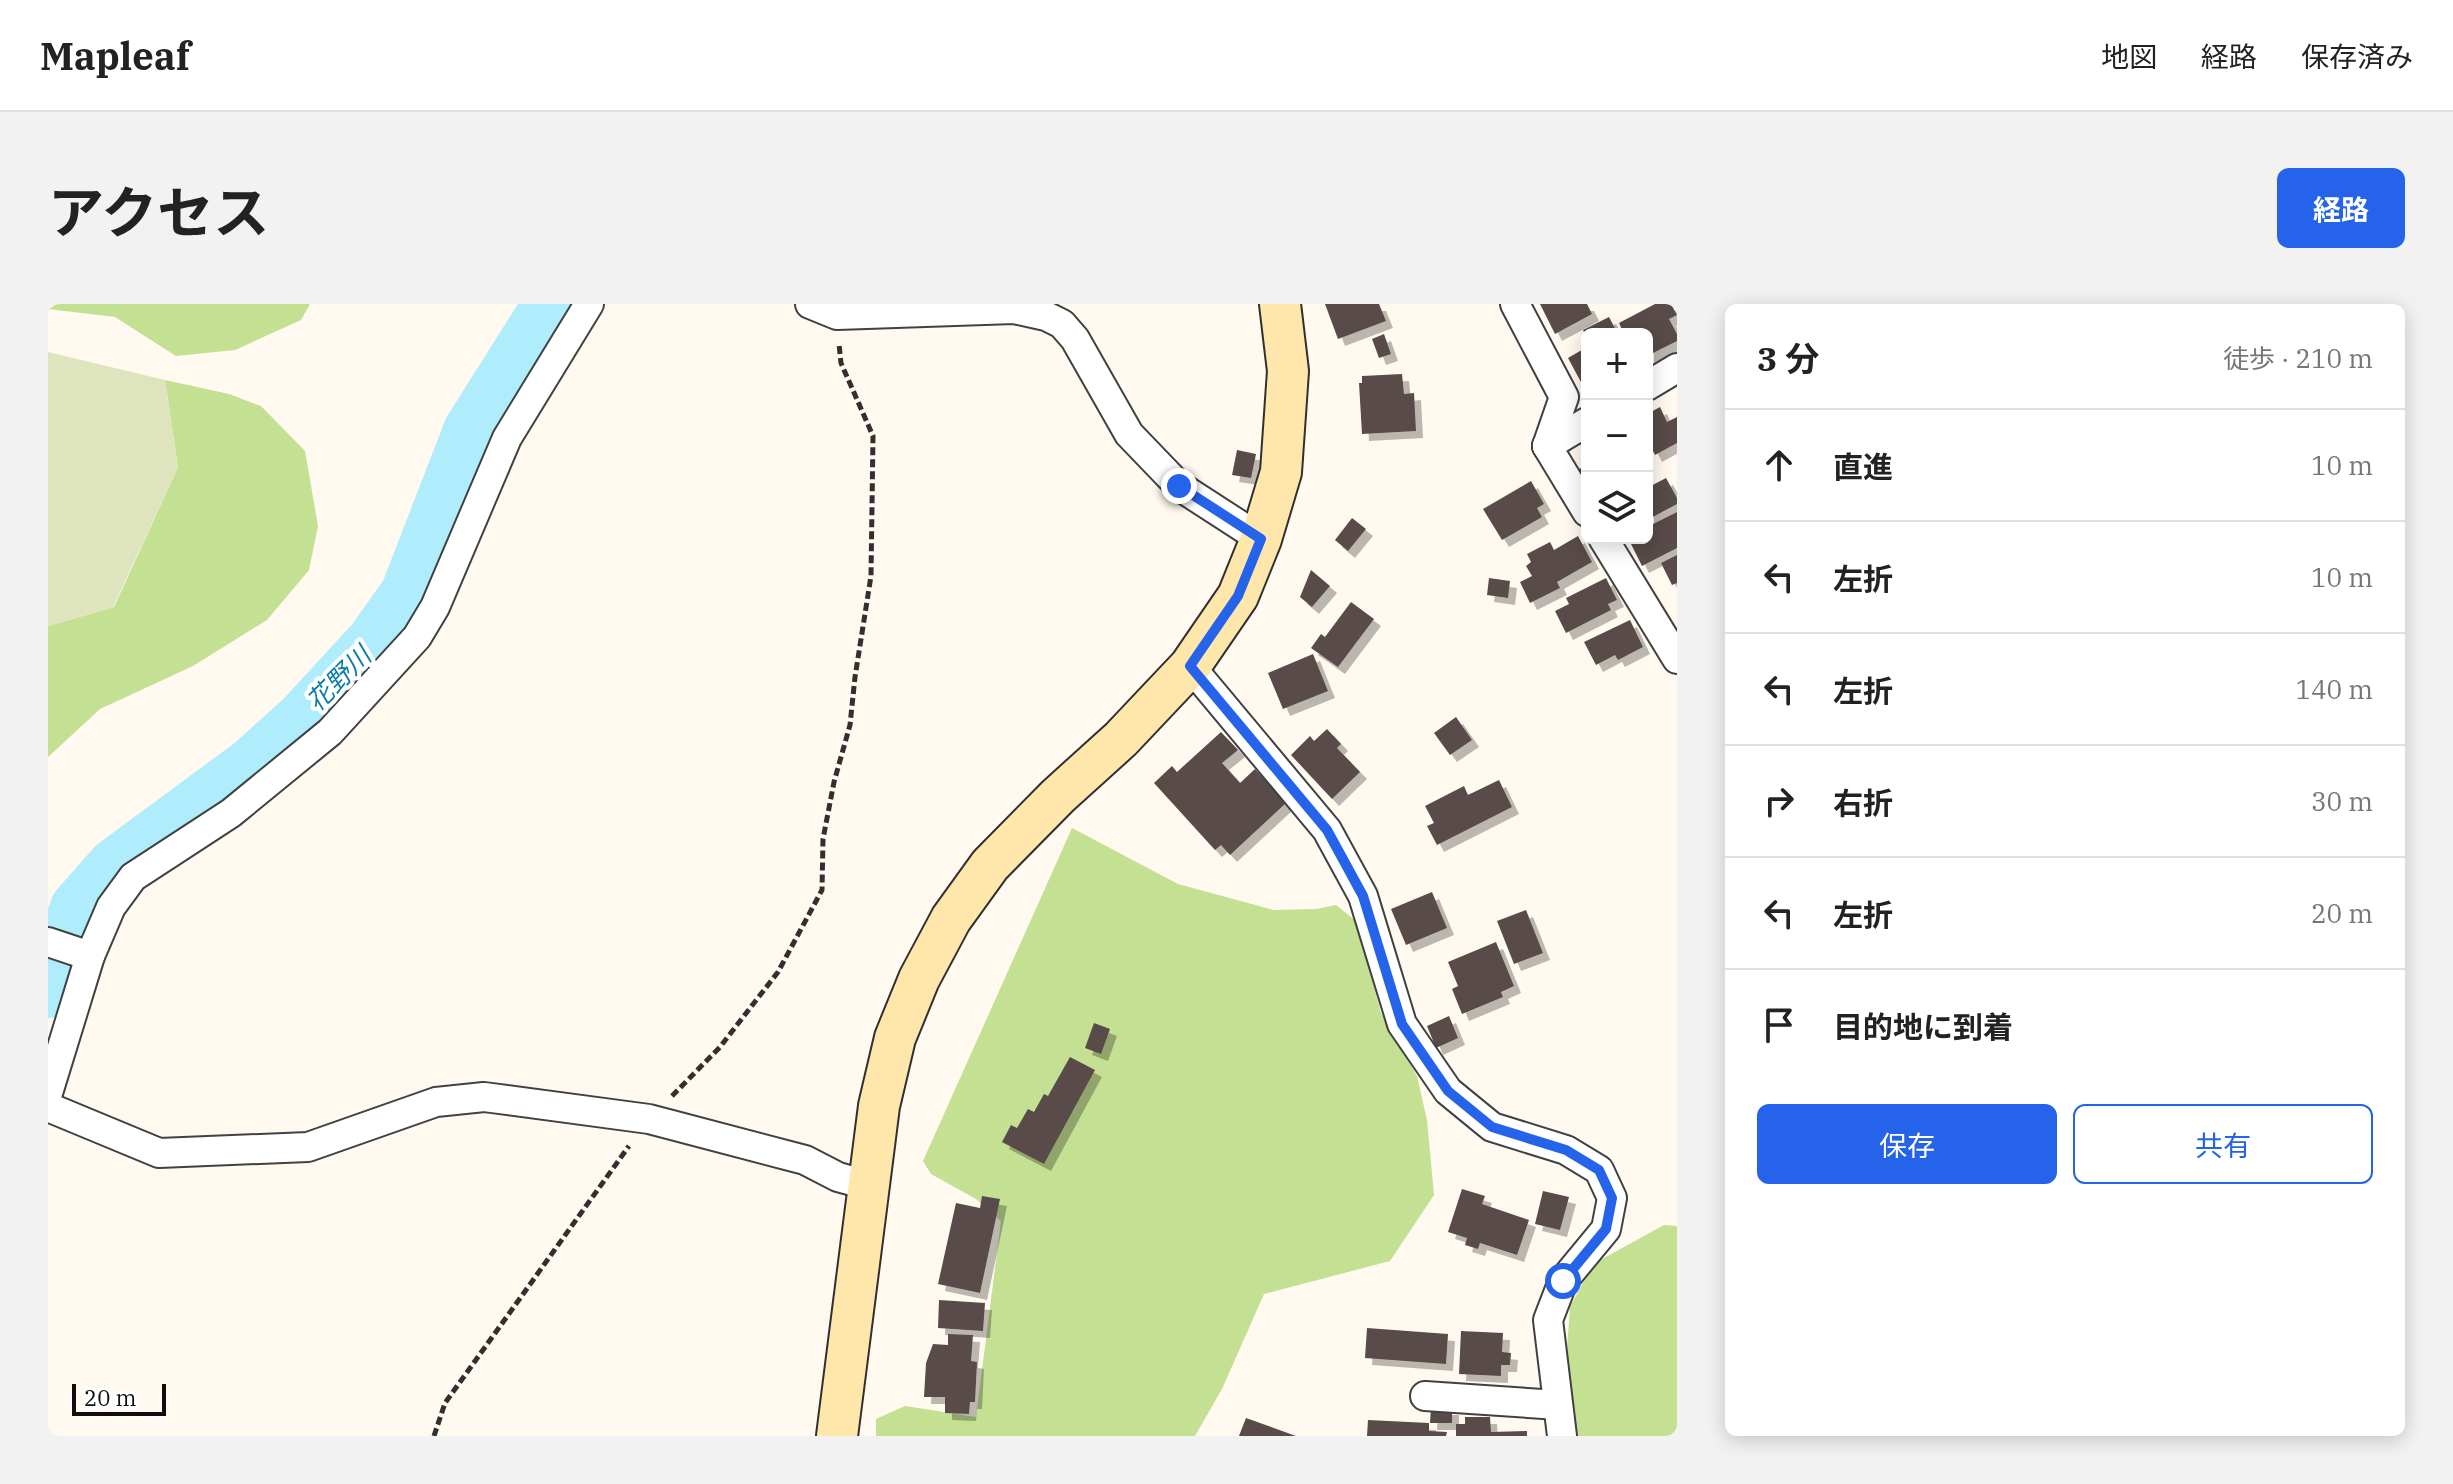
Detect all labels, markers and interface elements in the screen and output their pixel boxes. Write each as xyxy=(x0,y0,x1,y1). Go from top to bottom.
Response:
text: Mapleaf xyxy=(40,31,190,80)
text: 地図 xyxy=(2101,38,2157,75)
text: 経路 xyxy=(2201,38,2257,75)
text: 保存済み xyxy=(2301,38,2413,75)
button: 経路 xyxy=(2277,168,2405,248)
text: アクセス xyxy=(48,176,269,248)
map controls xyxy=(1581,328,1653,544)
button: + xyxy=(1581,328,1653,400)
text: 3 分 xyxy=(1757,336,1819,380)
text: 徒歩 · 210 m xyxy=(2223,341,2373,375)
button: − xyxy=(1581,400,1653,472)
icon: ahead xyxy=(1757,443,1801,487)
text: 直進 xyxy=(1833,447,1893,486)
text: 10 m xyxy=(2311,448,2373,482)
route end xyxy=(1161,468,1197,504)
button: layers xyxy=(1581,472,1653,544)
icon: left xyxy=(1757,555,1801,599)
text: 左折 xyxy=(1833,559,1893,598)
text: 10 m xyxy=(2311,560,2373,594)
water label: 花野川 xyxy=(298,636,380,718)
icon: left xyxy=(1757,667,1801,711)
text: 左折 xyxy=(1833,671,1893,710)
text: 140 m xyxy=(2295,672,2373,706)
icon: right xyxy=(1757,779,1801,823)
text: 右折 xyxy=(1833,783,1893,822)
text: 30 m xyxy=(2311,784,2373,818)
icon: left xyxy=(1757,891,1801,935)
text: 左折 xyxy=(1833,895,1893,934)
text: 20 m xyxy=(2311,896,2373,930)
icon: arrive xyxy=(1757,1003,1801,1047)
text: 目的地に到着 xyxy=(1833,1007,2013,1046)
button: 保存 xyxy=(1757,1104,2057,1184)
button: 共有 xyxy=(2073,1104,2373,1184)
route start xyxy=(1545,1263,1581,1299)
scale bar xyxy=(72,1380,166,1416)
text: 20 m xyxy=(84,1383,136,1412)

